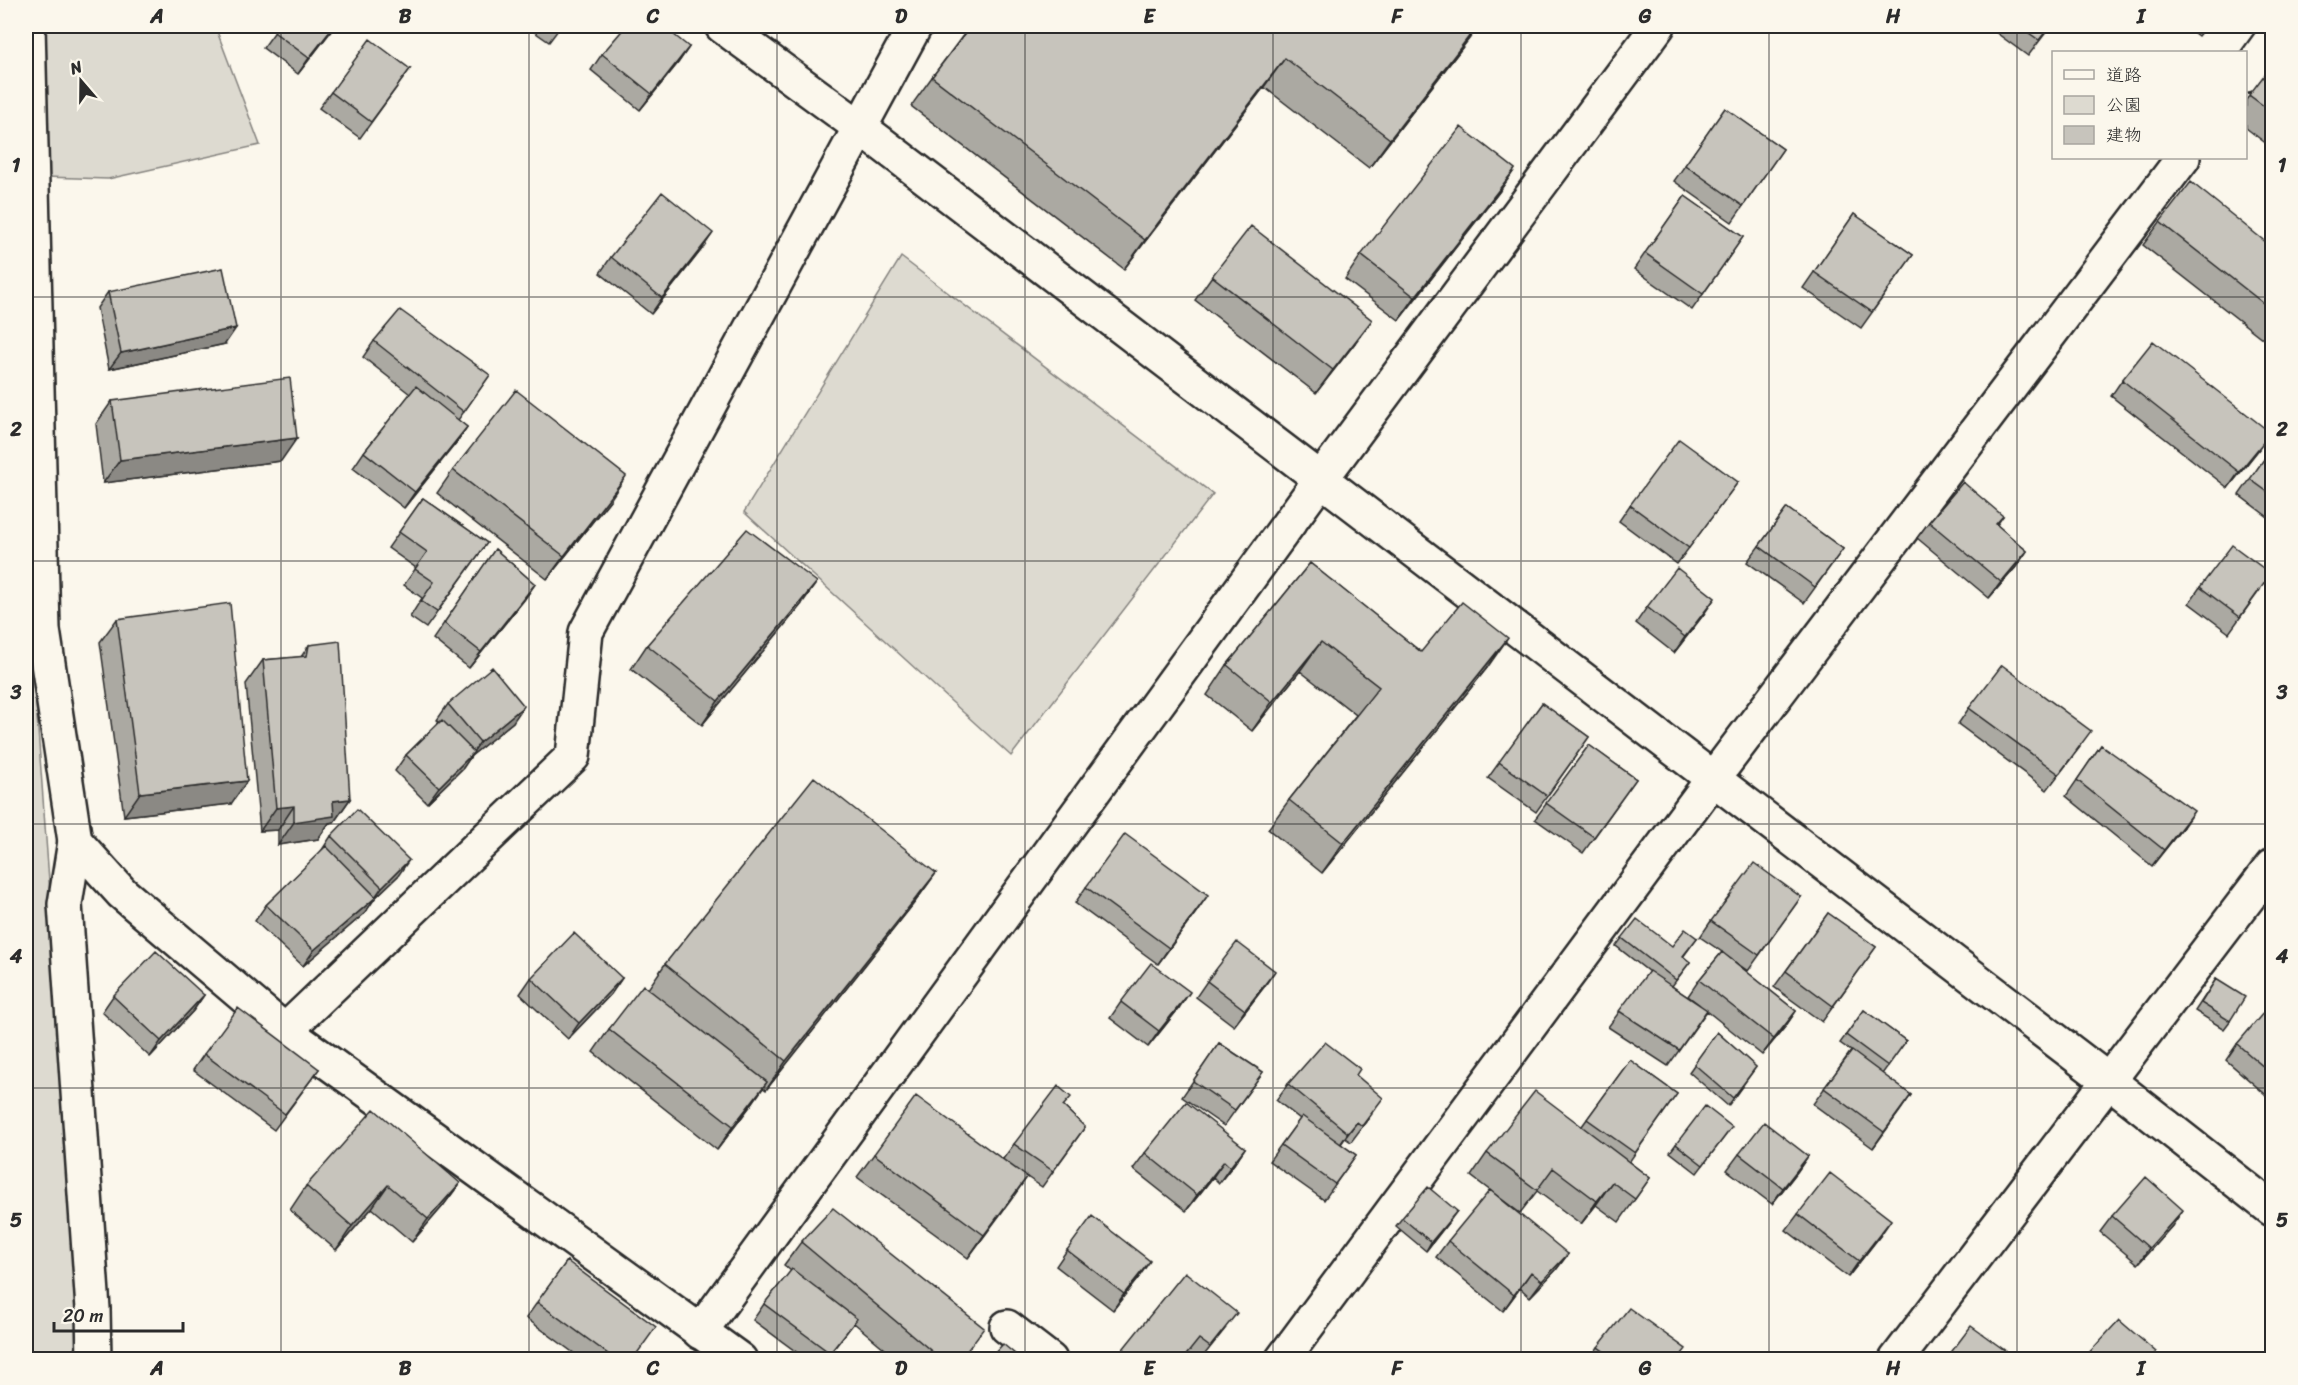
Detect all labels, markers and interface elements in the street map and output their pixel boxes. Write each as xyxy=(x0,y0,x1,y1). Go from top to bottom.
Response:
text: A xyxy=(149,0,164,34)
text: B xyxy=(399,0,412,34)
text: C xyxy=(646,0,660,34)
text: D xyxy=(895,0,908,34)
text: E xyxy=(1143,0,1156,34)
text: F xyxy=(1391,0,1404,34)
text: G xyxy=(1638,0,1652,34)
text: H xyxy=(1885,0,1901,34)
text: I xyxy=(2136,0,2147,34)
north arrow xyxy=(51,51,111,111)
legend xyxy=(2052,51,2247,159)
text: N xyxy=(65,52,87,83)
text: 道路 xyxy=(2106,59,2142,91)
text: 公園 xyxy=(2106,89,2142,121)
text: 建物 xyxy=(2106,119,2142,151)
text: 1 xyxy=(12,148,21,183)
text: 1 xyxy=(2278,148,2287,183)
text: 2 xyxy=(9,412,22,447)
text: 2 xyxy=(2275,412,2288,447)
text: 3 xyxy=(10,675,22,710)
text: 3 xyxy=(2276,675,2288,710)
text: 4 xyxy=(9,939,23,974)
text: 4 xyxy=(2275,939,2289,974)
text: 5 xyxy=(10,1203,22,1238)
text: 5 xyxy=(2276,1203,2288,1238)
scale bar xyxy=(54,1295,183,1333)
text: 20 m xyxy=(63,1300,103,1332)
text: A xyxy=(149,1351,164,1385)
text: B xyxy=(399,1351,412,1385)
text: C xyxy=(646,1351,660,1385)
text: D xyxy=(895,1351,908,1385)
text: E xyxy=(1143,1351,1156,1385)
text: F xyxy=(1391,1351,1404,1385)
text: G xyxy=(1638,1351,1652,1385)
text: H xyxy=(1885,1351,1901,1385)
text: I xyxy=(2136,1351,2147,1385)

